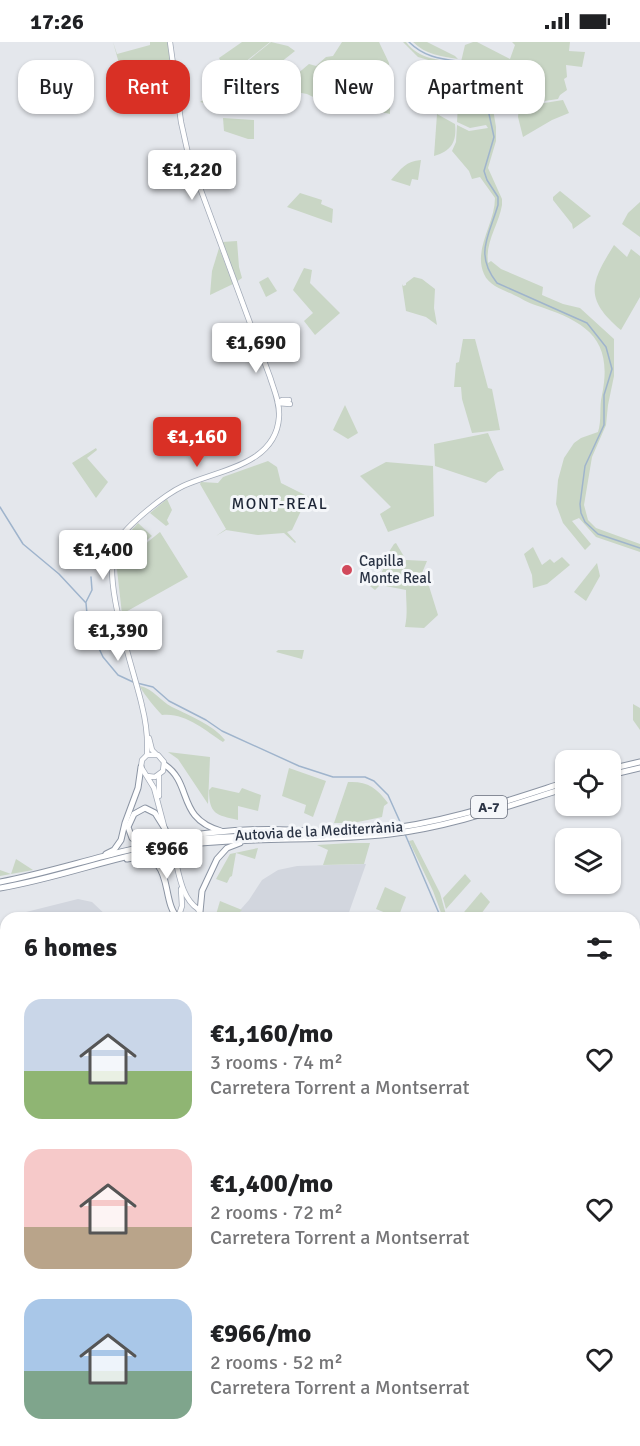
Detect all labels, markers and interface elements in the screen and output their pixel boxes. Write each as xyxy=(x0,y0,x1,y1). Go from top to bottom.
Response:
text: 17:26 xyxy=(30,8,84,35)
chip: Buy xyxy=(18,60,94,114)
chip: Rent xyxy=(106,60,190,114)
chip: Filters xyxy=(202,60,301,114)
chip: New xyxy=(313,60,394,114)
chip: Apartment xyxy=(406,60,545,114)
pin: €1,220 xyxy=(143,150,241,201)
text: €1,220 xyxy=(162,157,222,182)
pin: €1,690 xyxy=(207,323,305,374)
text: €1,690 xyxy=(226,330,286,355)
pin: €1,160 xyxy=(148,417,246,468)
text: €1,160 xyxy=(167,424,227,449)
district label: MONT-REAL xyxy=(231,494,329,514)
pin: €1,400 xyxy=(54,530,152,581)
text: €1,400 xyxy=(73,537,133,562)
place label: Capilla Monte Real xyxy=(359,552,431,587)
marker: Capilla Monte Real xyxy=(340,563,354,577)
pin: €1,390 xyxy=(69,611,167,662)
text: €1,390 xyxy=(88,618,148,643)
map controls xyxy=(555,750,621,894)
button: locate xyxy=(555,750,621,816)
road number: A-7 xyxy=(471,796,507,818)
street label: Autovia de la Mediterrània xyxy=(235,818,403,844)
button: layers xyxy=(555,828,621,894)
pin: €966 xyxy=(131,829,203,880)
text: €966 xyxy=(145,836,189,861)
text: 6 homes xyxy=(24,932,117,964)
icon: filters xyxy=(583,932,616,965)
text: €1,160/mo xyxy=(210,1018,333,1050)
icon: home xyxy=(72,1023,144,1095)
icon: heart xyxy=(583,1043,616,1076)
text: 3 rooms · 74 m² xyxy=(210,1050,343,1075)
text: Carretera Torrent a Montserrat xyxy=(210,1075,470,1100)
text: €1,400/mo xyxy=(210,1168,333,1200)
icon: home xyxy=(72,1173,144,1245)
icon: heart xyxy=(583,1193,616,1226)
text: 2 rooms · 72 m² xyxy=(210,1200,343,1225)
text: Carretera Torrent a Montserrat xyxy=(210,1225,470,1250)
text: €966/mo xyxy=(210,1318,311,1350)
icon: home xyxy=(72,1323,144,1395)
icon: heart xyxy=(583,1343,616,1376)
text: 2 rooms · 52 m² xyxy=(210,1350,343,1375)
text: Carretera Torrent a Montserrat xyxy=(210,1375,470,1400)

